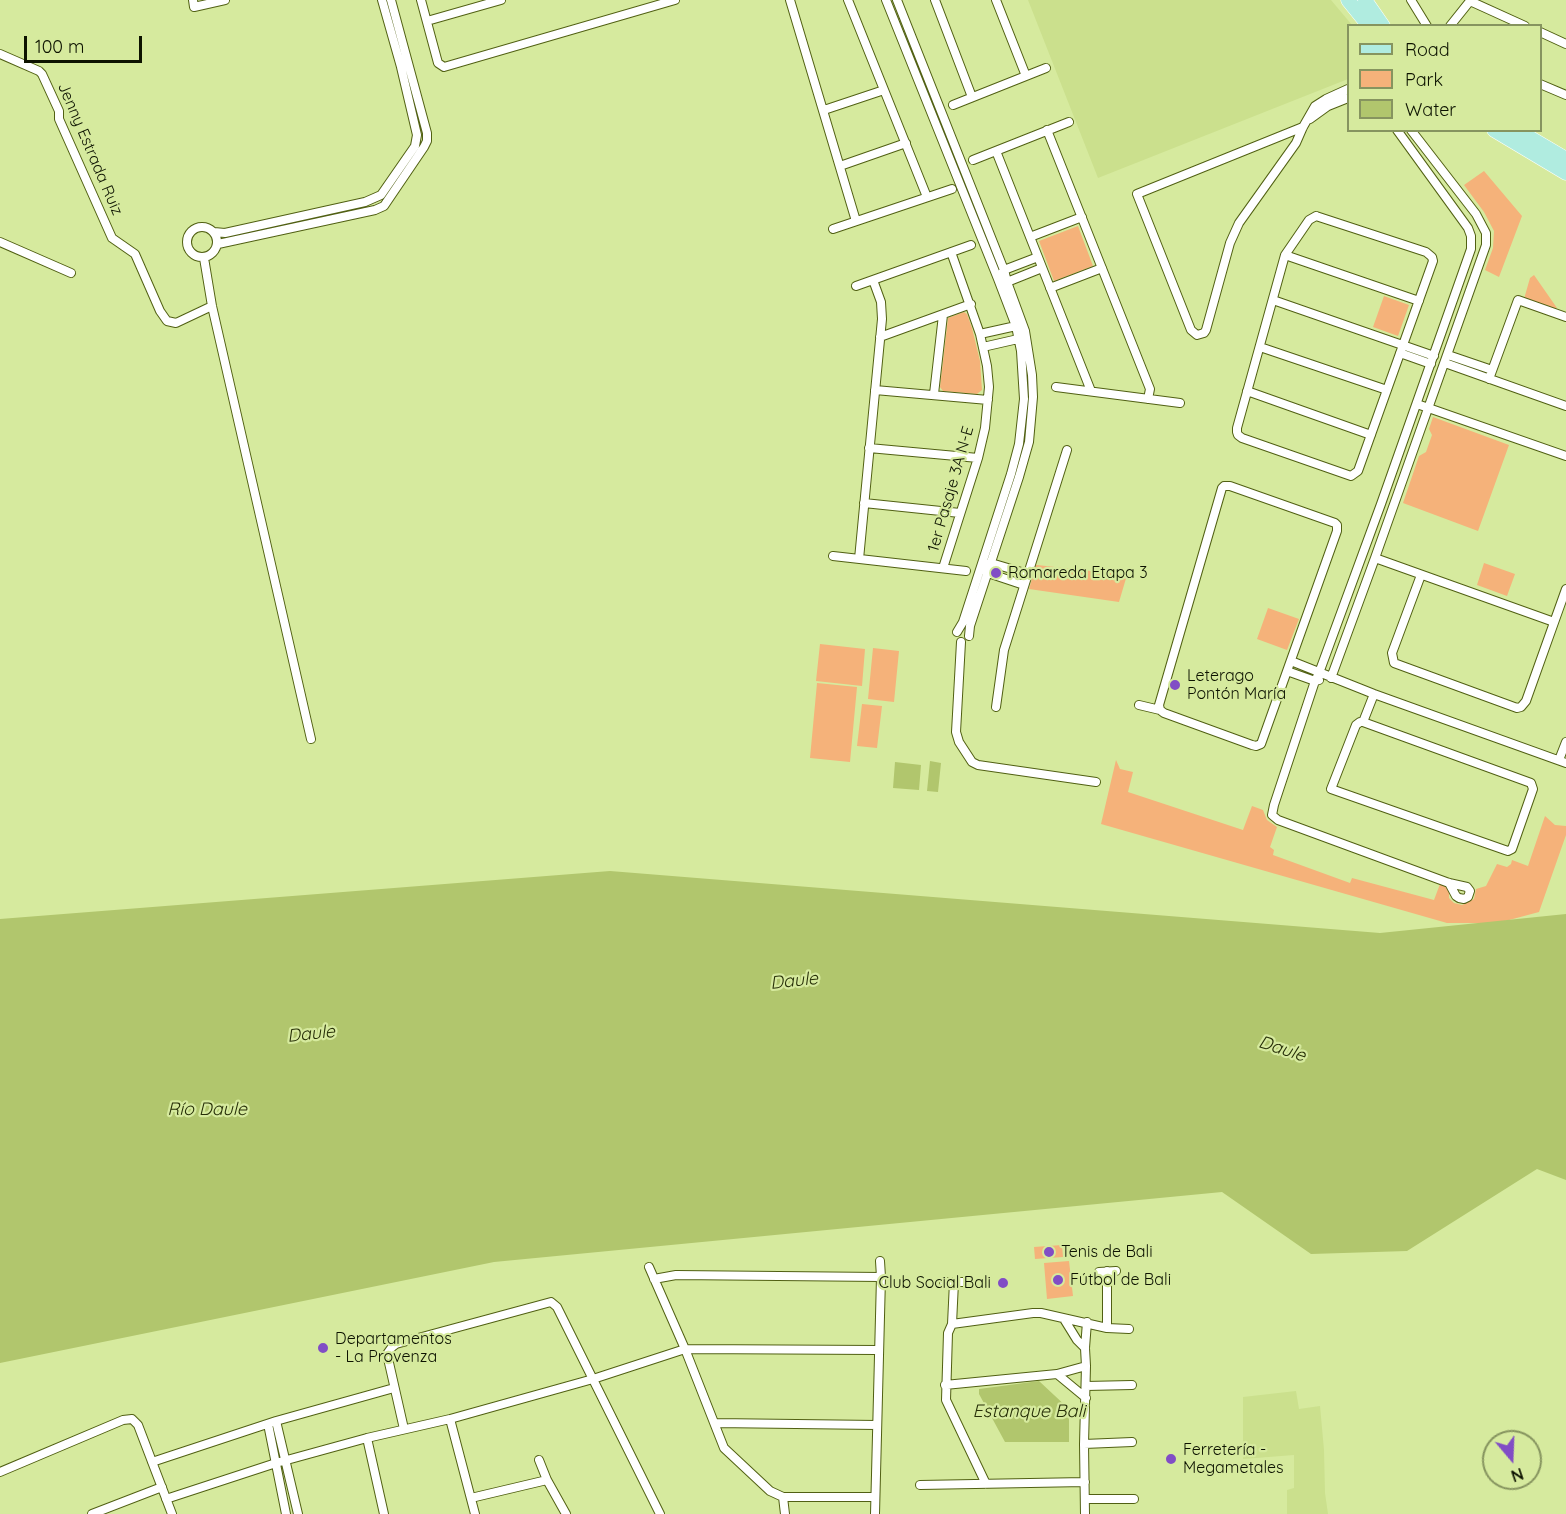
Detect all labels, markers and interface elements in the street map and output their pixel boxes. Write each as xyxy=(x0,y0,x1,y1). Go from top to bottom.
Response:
scale bar xyxy=(27,24,146,62)
legend xyxy=(1347,24,1542,132)
text: 100 m xyxy=(35,35,84,58)
text: Road xyxy=(1405,38,1450,61)
text: Park xyxy=(1405,68,1443,91)
street label: Jenny Estrada Ruiz xyxy=(53,80,127,218)
text: Water xyxy=(1405,98,1456,121)
street label: 1er Pasaje 3A N-E xyxy=(924,424,978,554)
place label: Romareda Etapa 3 xyxy=(1008,563,1148,583)
marker: Romareda Etapa 3 xyxy=(989,566,1003,580)
place label: Leterago Pontón María xyxy=(1187,666,1286,704)
marker: Leterago Pontón María xyxy=(1168,678,1182,692)
water label: Daule xyxy=(769,968,819,994)
water label: Daule xyxy=(286,1021,336,1047)
water label: Daule xyxy=(1256,1031,1308,1067)
water label: Río Daule xyxy=(167,1099,247,1121)
place label: Tenis de Bali xyxy=(1061,1242,1153,1262)
marker: Tenis de Bali xyxy=(1042,1245,1056,1259)
place label: Fútbol de Bali xyxy=(1070,1270,1171,1290)
place label: Club Social Bali xyxy=(878,1273,991,1293)
marker: Fútbol de Bali xyxy=(1051,1273,1065,1287)
marker: Club Social Bali xyxy=(996,1276,1010,1290)
place label: Departamentos - La Provenza xyxy=(335,1329,452,1367)
marker: Departamentos - La Provenza xyxy=(316,1341,330,1355)
water label: Estanque Bali xyxy=(973,1401,1085,1423)
north arrow xyxy=(1482,1430,1542,1490)
place label: Ferretería - Megametales xyxy=(1183,1440,1284,1478)
marker: Ferretería - Megametales xyxy=(1164,1452,1178,1466)
text: N xyxy=(1508,1464,1526,1486)

